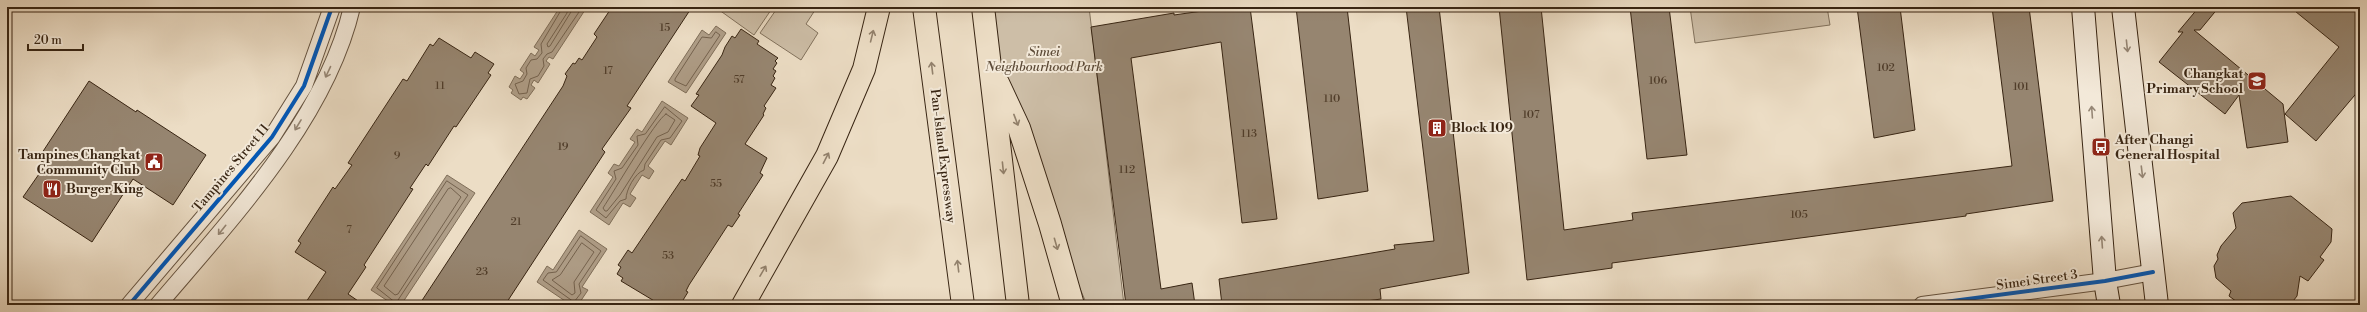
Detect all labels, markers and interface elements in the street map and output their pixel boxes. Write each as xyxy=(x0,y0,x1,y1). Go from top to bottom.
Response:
house number: 15 xyxy=(660,21,670,35)
scale bar xyxy=(28,26,83,52)
one-way arrow xyxy=(868,30,876,43)
text: 20 m xyxy=(34,33,62,48)
one-way arrow xyxy=(2123,39,2131,52)
park label: Simei Neighbourhood Park xyxy=(984,44,1103,75)
house number: 102 xyxy=(1877,61,1895,75)
one-way arrow xyxy=(928,62,936,75)
house number: 17 xyxy=(603,64,613,78)
one-way arrow xyxy=(324,66,331,78)
place label: Changkat Primary School xyxy=(2147,66,2244,97)
school or university icon: Changkat Primary School xyxy=(2246,70,2268,92)
house number: 57 xyxy=(733,73,745,87)
house number: 106 xyxy=(1649,74,1668,88)
house number: 11 xyxy=(435,79,445,93)
house number: 101 xyxy=(2013,80,2029,94)
street label: Pan-Island Expressway xyxy=(927,88,959,225)
house number: 110 xyxy=(1324,92,1340,106)
one-way arrow xyxy=(2088,106,2095,119)
house number: 107 xyxy=(1522,108,1540,122)
one-way arrow xyxy=(1013,114,1021,126)
building icon: Block 109 xyxy=(1426,117,1448,139)
one-way arrow xyxy=(294,119,302,131)
street label: Tampines Street 11 xyxy=(189,120,273,215)
place label: Block 109 xyxy=(1451,120,1513,136)
house number: 113 xyxy=(1241,127,1257,141)
place label: After Changi General Hospital xyxy=(2114,132,2220,163)
bus stop icon: After Changi General Hospital xyxy=(2090,136,2112,158)
house number: 19 xyxy=(557,140,569,154)
place label: Tampines Changkat Community Club xyxy=(18,147,140,178)
house number: 9 xyxy=(394,149,401,163)
public building icon: Tampines Changkat Community Club xyxy=(143,151,165,173)
one-way arrow xyxy=(823,152,830,164)
one-way arrow xyxy=(999,161,1006,174)
house number: 112 xyxy=(1119,163,1135,177)
one-way arrow xyxy=(2138,165,2146,178)
house number: 55 xyxy=(710,177,722,191)
restaurant icon: Burger King xyxy=(41,178,63,200)
place label: Burger King xyxy=(66,181,144,197)
house number: 105 xyxy=(1790,208,1808,222)
house number: 21 xyxy=(510,215,522,229)
house number: 7 xyxy=(346,223,352,237)
one-way arrow xyxy=(217,224,226,235)
one-way arrow xyxy=(2098,236,2105,249)
one-way arrow xyxy=(1053,237,1060,250)
house number: 53 xyxy=(662,249,674,263)
one-way arrow xyxy=(954,260,962,273)
house number: 23 xyxy=(476,265,488,279)
one-way arrow xyxy=(759,265,767,277)
street label: Simei Street 3 xyxy=(1995,266,2079,294)

